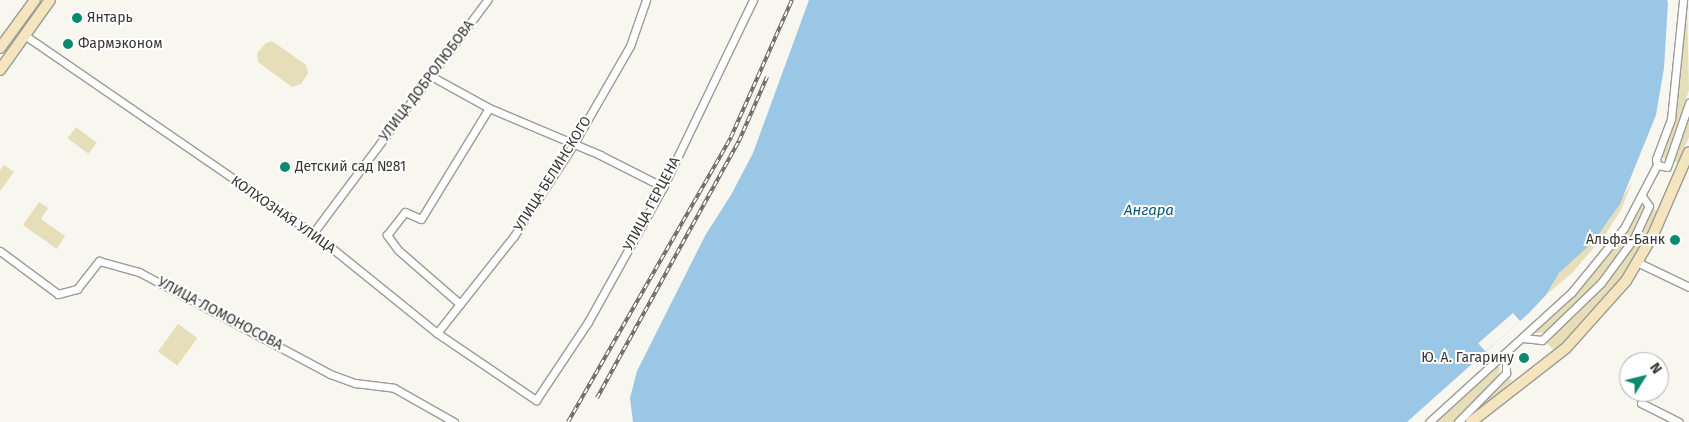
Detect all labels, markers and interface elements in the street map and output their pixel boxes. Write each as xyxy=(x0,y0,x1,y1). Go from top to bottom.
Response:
place label: Янтарь xyxy=(87,10,133,26)
marker: Янтарь xyxy=(71,12,83,24)
street label: УЛИЦА ДОБРОЛЮБОВА xyxy=(376,17,478,145)
place label: Фармэконом xyxy=(78,36,163,52)
marker: Фармэконом xyxy=(62,38,74,50)
street label: УЛИЦА БЕЛИНСКОГО xyxy=(511,113,595,235)
street label: УЛИЦА ГЕРЦЕНА xyxy=(620,154,684,254)
place label: Детский сад №81 xyxy=(295,159,406,175)
marker: Детский сад №81 xyxy=(279,161,291,173)
street label: КОЛХОЗНАЯ УЛИЦА xyxy=(227,173,339,257)
water label: Ангара xyxy=(1124,202,1174,220)
place label: Альфа-Банк xyxy=(1586,232,1665,248)
marker: Альфа-Банк xyxy=(1669,234,1681,246)
street label: УЛИЦА ЛОМОНОСОВА xyxy=(155,274,285,354)
place label: Ю. А. Гагарину xyxy=(1421,350,1514,366)
marker: Ю. А. Гагарину xyxy=(1518,352,1530,364)
north arrow xyxy=(1619,352,1669,402)
text: N xyxy=(1646,360,1665,377)

